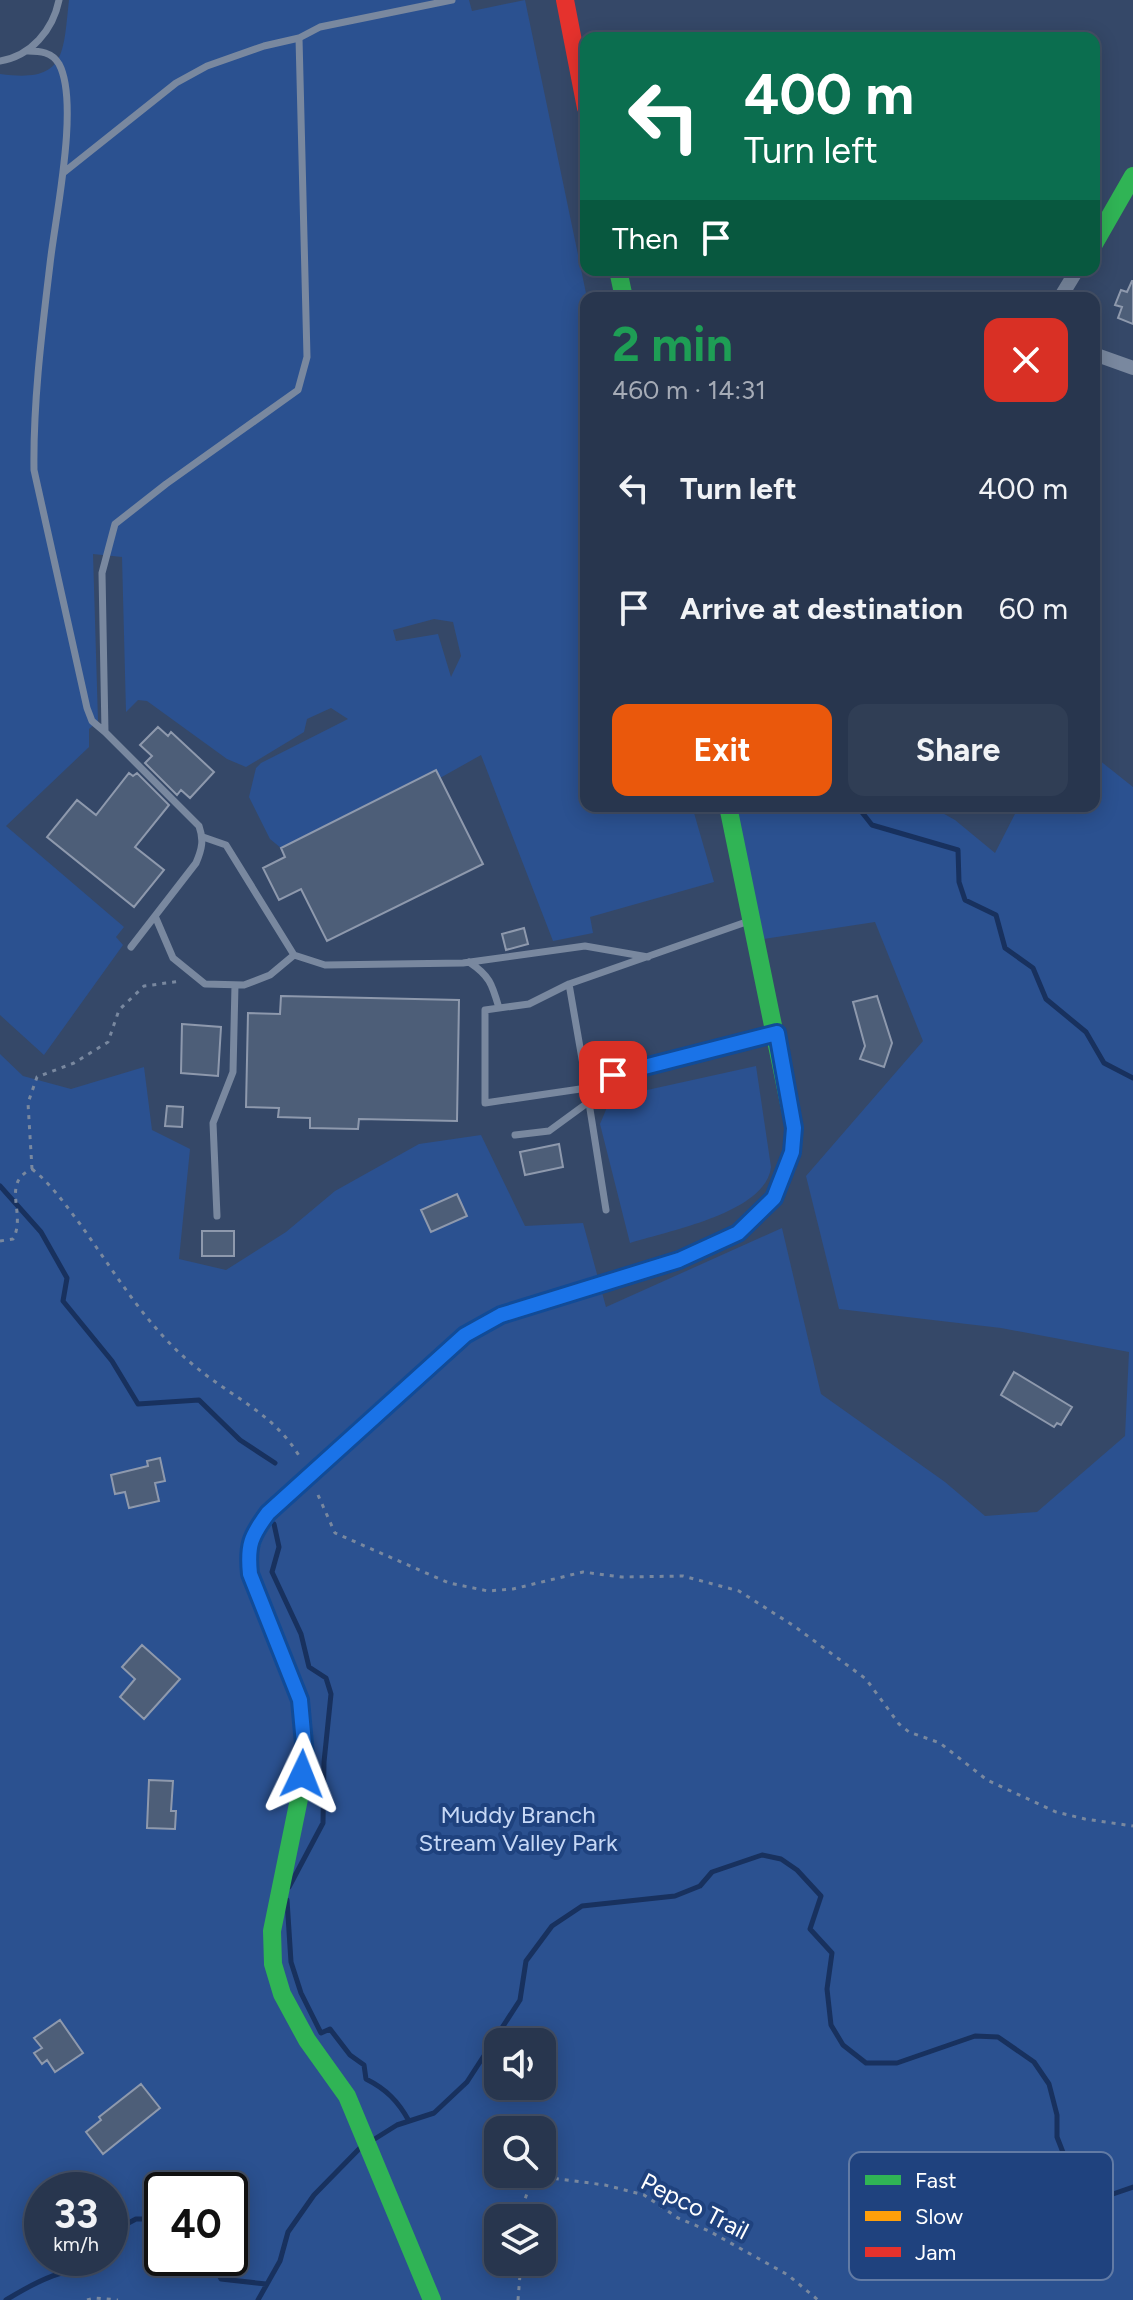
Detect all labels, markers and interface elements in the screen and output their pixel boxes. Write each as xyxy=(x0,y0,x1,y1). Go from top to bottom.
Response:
text: 400 m xyxy=(744,61,914,128)
icon: left xyxy=(612,64,716,168)
text: Turn left xyxy=(744,129,878,172)
icon: arrive xyxy=(694,216,738,260)
text: Then xyxy=(612,220,678,257)
text: 2 min xyxy=(612,315,733,373)
button: close xyxy=(984,318,1068,402)
text: 460 m · 14:31 xyxy=(612,374,766,406)
icon: left xyxy=(612,466,656,510)
text: Turn left xyxy=(680,470,797,507)
text: 400 m xyxy=(978,470,1068,507)
icon: arrive xyxy=(612,586,656,630)
text: Arrive at destination xyxy=(680,590,963,627)
text: 60 m xyxy=(999,590,1068,627)
button: Exit xyxy=(612,704,832,796)
button: Share xyxy=(848,704,1068,796)
pin xyxy=(579,1041,647,1109)
icon: arrive xyxy=(591,1053,635,1097)
position arrow xyxy=(260,1732,344,1816)
park label: Muddy Branch Stream Valley Park xyxy=(418,1800,618,1857)
map controls xyxy=(484,2028,556,2276)
button: sound xyxy=(484,2028,556,2100)
button: search xyxy=(484,2116,556,2188)
legend xyxy=(849,2152,1113,2280)
street label: Pepco Trail xyxy=(636,2166,754,2246)
text: Fast xyxy=(915,2167,957,2194)
speed limit sign: 40 xyxy=(144,2172,248,2276)
text: 33 xyxy=(54,2190,98,2238)
text: Slow xyxy=(915,2203,964,2230)
button: layers xyxy=(484,2204,556,2276)
text: km/h xyxy=(53,2232,99,2256)
text: Jam xyxy=(915,2239,956,2266)

